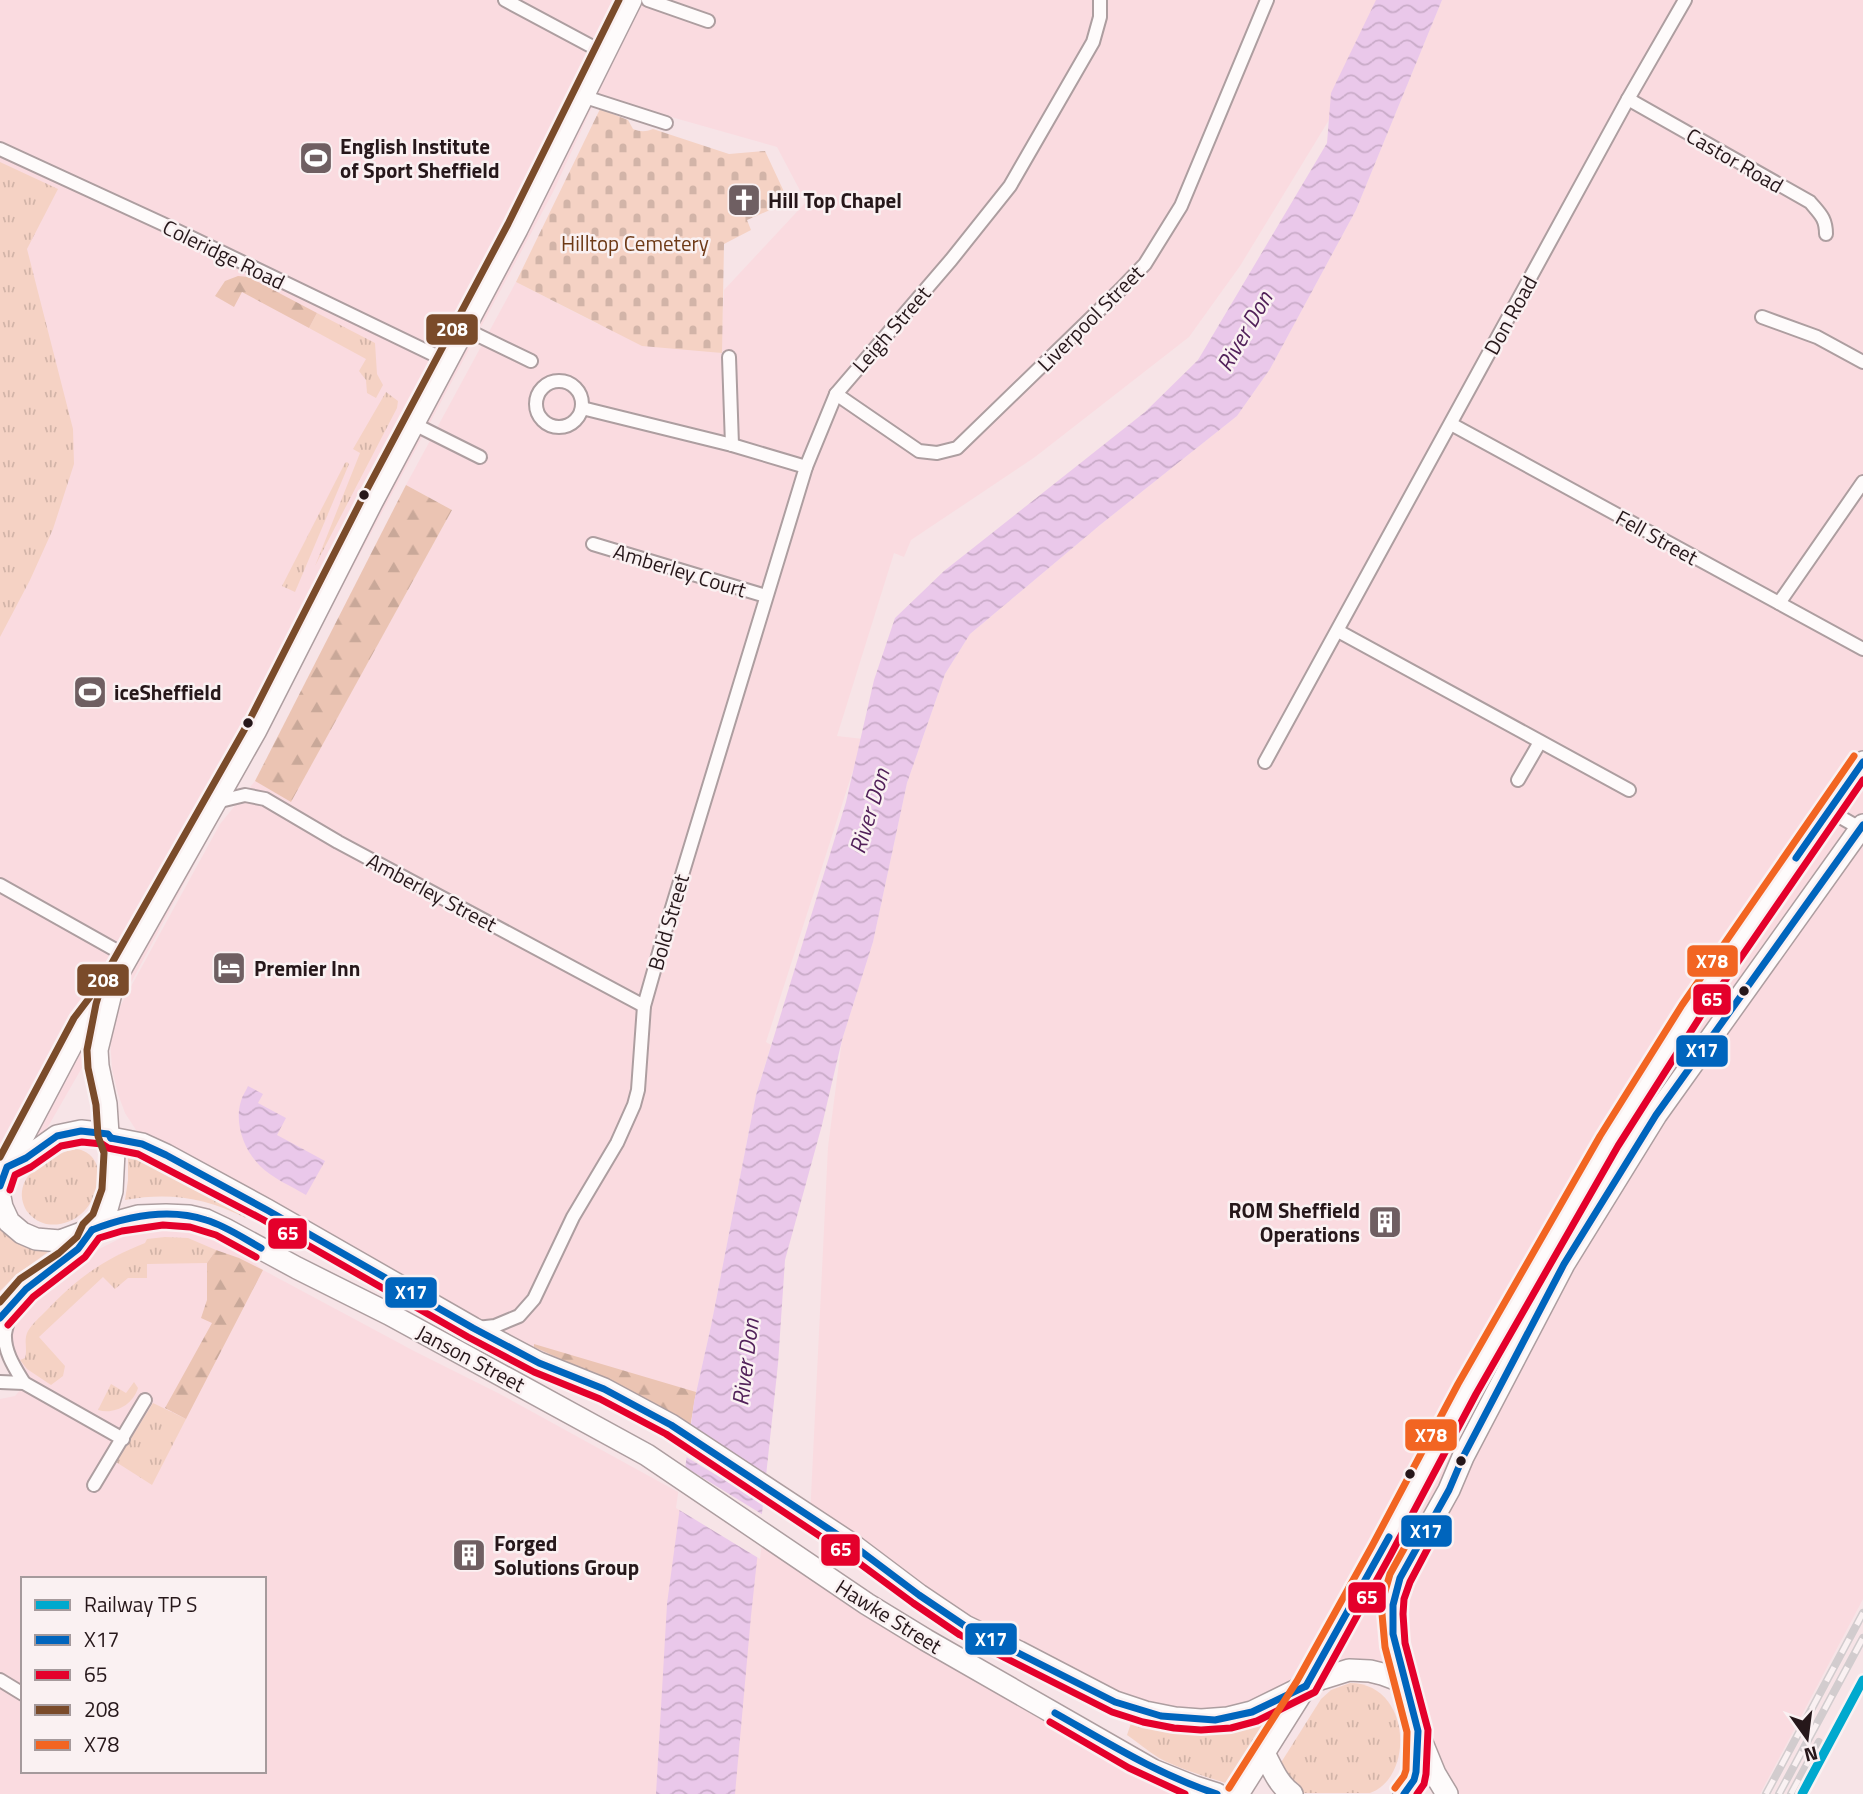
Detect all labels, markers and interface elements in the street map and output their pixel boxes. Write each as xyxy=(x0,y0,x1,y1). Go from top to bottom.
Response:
street label: Castor Road xyxy=(1680,119,1790,201)
place label: English Institute of Sport Sheffield xyxy=(340,130,499,186)
sports icon: English Institute of Sport Sheffield xyxy=(297,139,335,177)
church icon: Hill Top Chapel xyxy=(725,181,763,219)
place label: Hill Top Chapel xyxy=(768,184,902,216)
street label: Coleridge Road xyxy=(158,211,290,297)
park label: Hilltop Cemetery xyxy=(561,227,709,259)
street label: Liverpool Street xyxy=(1029,257,1151,379)
street label: Don Road xyxy=(1475,270,1545,360)
street label: Leigh Street xyxy=(844,278,938,379)
water label: River Don xyxy=(1207,284,1281,378)
line badge: 208 xyxy=(425,313,479,346)
text: 208 xyxy=(436,314,468,343)
unlabelled marker xyxy=(357,488,371,502)
street label: Fell Street xyxy=(1610,501,1705,573)
street label: Amberley Court xyxy=(610,535,751,606)
sports icon: iceSheffield xyxy=(71,673,109,711)
place label: iceSheffield xyxy=(114,676,221,708)
unlabelled marker xyxy=(241,716,255,730)
water label: River Don xyxy=(839,763,899,858)
street label: Amberley Street xyxy=(361,844,503,940)
street label: Bold Street xyxy=(639,870,697,974)
line badge: X78 xyxy=(1686,944,1739,978)
text: X78 xyxy=(1696,946,1728,975)
hotel icon: Premier Inn xyxy=(210,949,248,987)
place label: Premier Inn xyxy=(254,952,360,984)
line badge: 208 xyxy=(76,963,130,997)
text: 208 xyxy=(87,965,119,994)
line badge: 65 xyxy=(1692,983,1732,1016)
text: 65 xyxy=(1701,984,1723,1013)
unlabelled marker xyxy=(1737,984,1751,998)
line badge: X17 xyxy=(1675,1034,1729,1068)
text: X17 xyxy=(1686,1035,1718,1064)
place label: ROM Sheffield Operations xyxy=(1229,1194,1360,1250)
building icon: ROM Sheffield Operations xyxy=(1366,1203,1404,1241)
line badge: 65 xyxy=(267,1217,308,1250)
text: 65 xyxy=(277,1218,299,1247)
line badge: X17 xyxy=(384,1276,438,1309)
text: X17 xyxy=(395,1277,427,1306)
street label: Janson Street xyxy=(411,1316,531,1400)
water label: River Don xyxy=(722,1316,768,1408)
line badge: X78 xyxy=(1404,1418,1458,1452)
text: X78 xyxy=(1415,1420,1447,1449)
unlabelled marker xyxy=(1454,1454,1468,1468)
unlabelled marker xyxy=(1403,1467,1417,1481)
line badge: X17 xyxy=(1400,1514,1453,1548)
text: X17 xyxy=(1410,1516,1442,1545)
place label: Forged Solutions Group xyxy=(494,1527,639,1583)
line badge: 65 xyxy=(820,1533,861,1567)
text: 65 xyxy=(830,1534,852,1563)
building icon: Forged Solutions Group xyxy=(450,1536,488,1574)
street label: Hawke Street xyxy=(830,1571,949,1662)
legend xyxy=(21,1577,266,1773)
line badge: 65 xyxy=(1347,1581,1387,1614)
text: 65 xyxy=(1356,1582,1378,1611)
text: Railway TP S xyxy=(84,1588,197,1620)
line badge: X17 xyxy=(964,1622,1018,1656)
text: X17 xyxy=(84,1623,119,1655)
text: X17 xyxy=(975,1624,1007,1653)
text: 65 xyxy=(84,1658,108,1690)
text: 208 xyxy=(84,1693,120,1725)
north arrow xyxy=(1772,1703,1842,1773)
text: X78 xyxy=(84,1728,119,1760)
text: N xyxy=(1801,1739,1821,1771)

